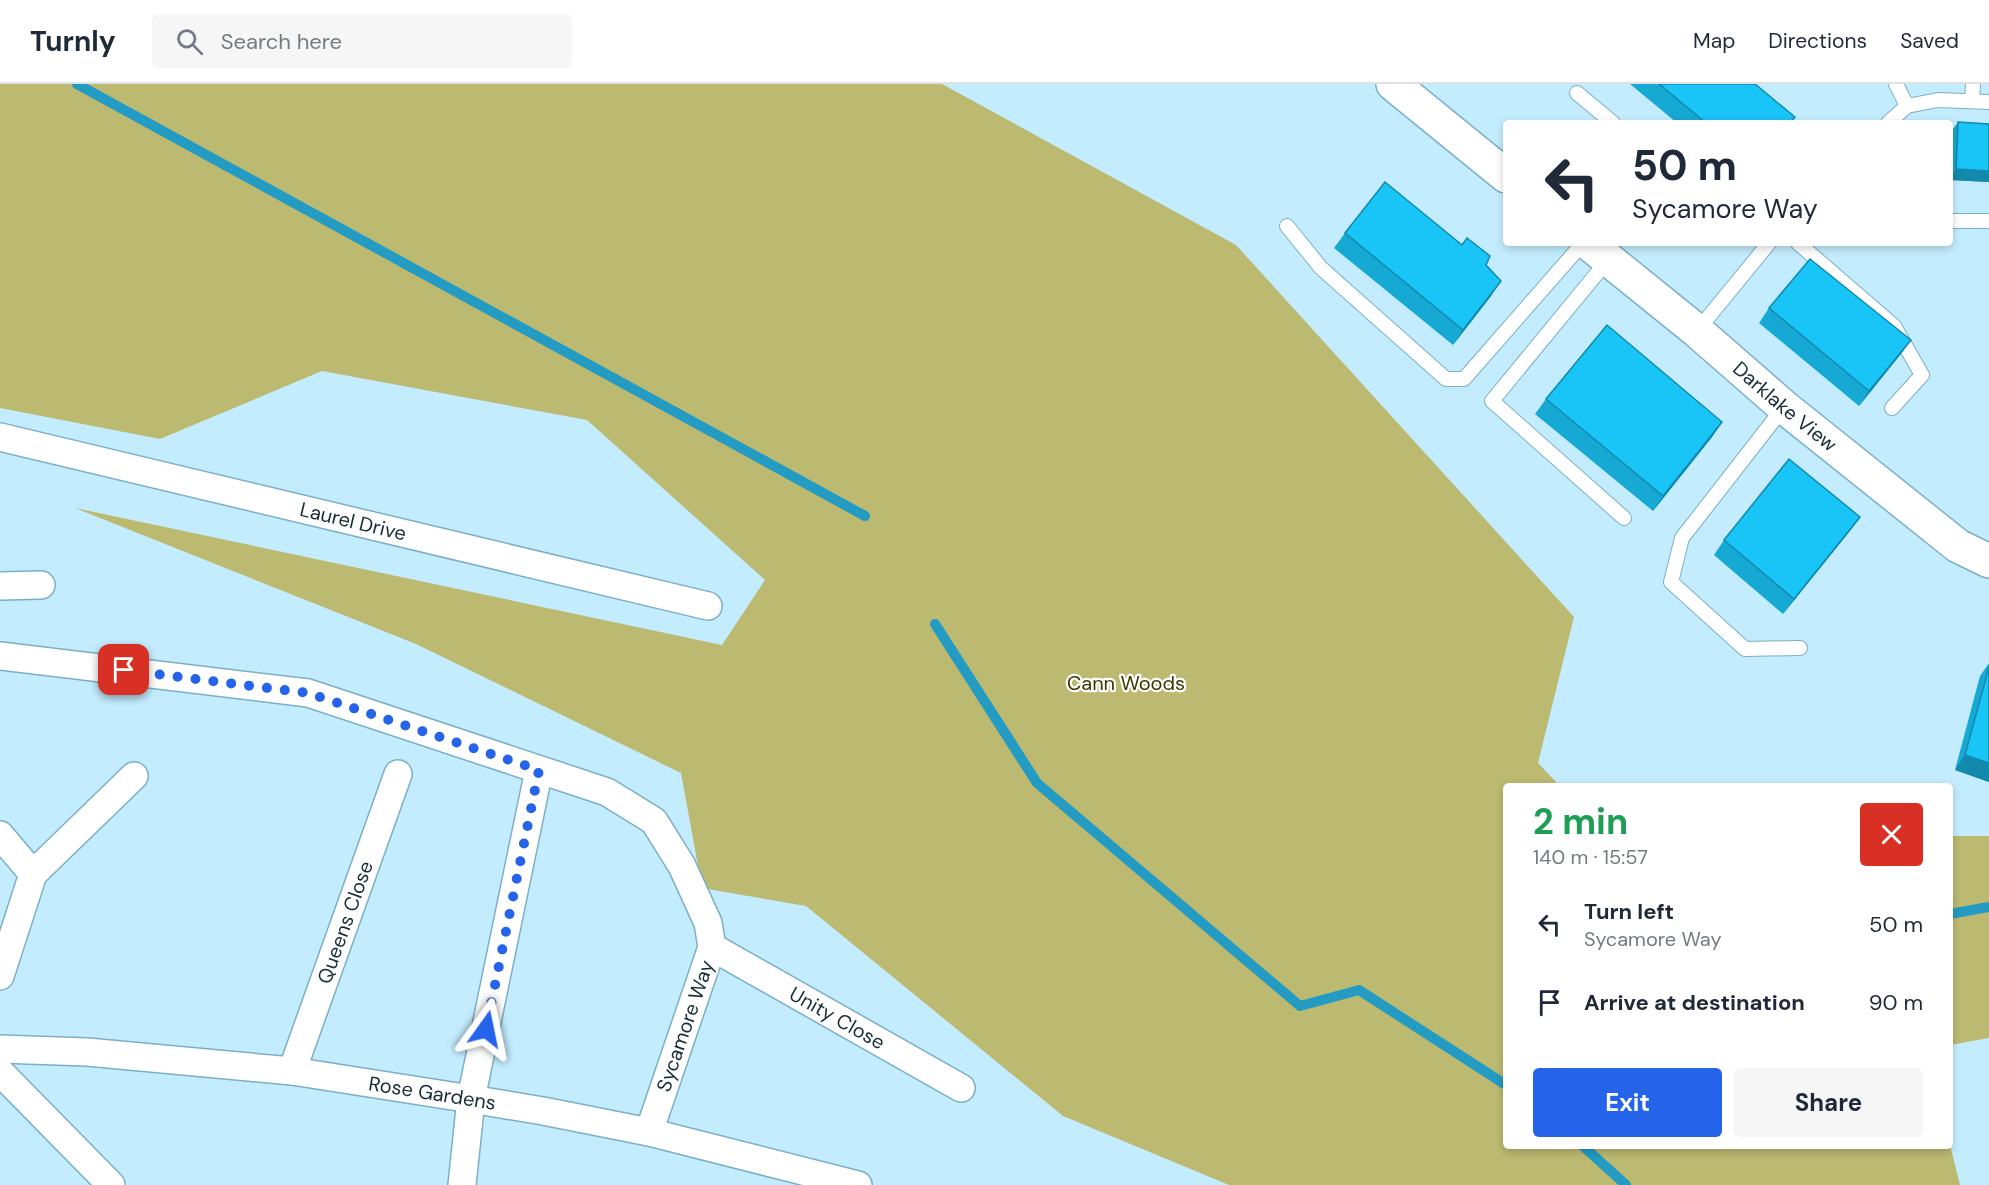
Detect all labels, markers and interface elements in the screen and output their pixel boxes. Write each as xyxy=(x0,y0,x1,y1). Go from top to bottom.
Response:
search box xyxy=(152,14,572,68)
text: Turnly xyxy=(30,23,116,60)
icon: search xyxy=(173,25,206,58)
text: Search here xyxy=(221,27,342,56)
text: Map xyxy=(1693,27,1735,55)
text: Directions xyxy=(1768,27,1867,55)
text: Saved xyxy=(1900,27,1959,55)
text: 50 m xyxy=(1632,138,1737,193)
icon: left xyxy=(1533,144,1611,222)
text: Sycamore Way xyxy=(1632,191,1818,226)
street label: Darklake View xyxy=(1728,355,1842,457)
street label: Laurel Drive xyxy=(297,496,409,547)
pin xyxy=(98,644,149,695)
icon: arrive xyxy=(107,653,140,686)
park label: Cann Woods xyxy=(1067,670,1185,696)
text: 2 min xyxy=(1533,798,1628,845)
button: close xyxy=(1860,803,1923,866)
text: 140 m · 15:57 xyxy=(1533,844,1648,870)
street label: Queens Close xyxy=(311,857,379,987)
text: Turn left xyxy=(1584,897,1674,926)
icon: left xyxy=(1533,908,1566,941)
text: 50 m xyxy=(1869,910,1923,939)
text: Sycamore Way xyxy=(1584,926,1722,952)
street label: Sycamore Way xyxy=(650,957,720,1095)
street label: Unity Close xyxy=(785,981,890,1055)
icon: arrive xyxy=(1533,986,1566,1019)
text: Arrive at destination xyxy=(1584,988,1805,1017)
text: 90 m xyxy=(1869,988,1923,1017)
position arrow xyxy=(454,997,518,1061)
button: Exit xyxy=(1533,1068,1722,1137)
button: Share xyxy=(1734,1068,1923,1137)
street label: Rose Gardens xyxy=(367,1070,498,1116)

